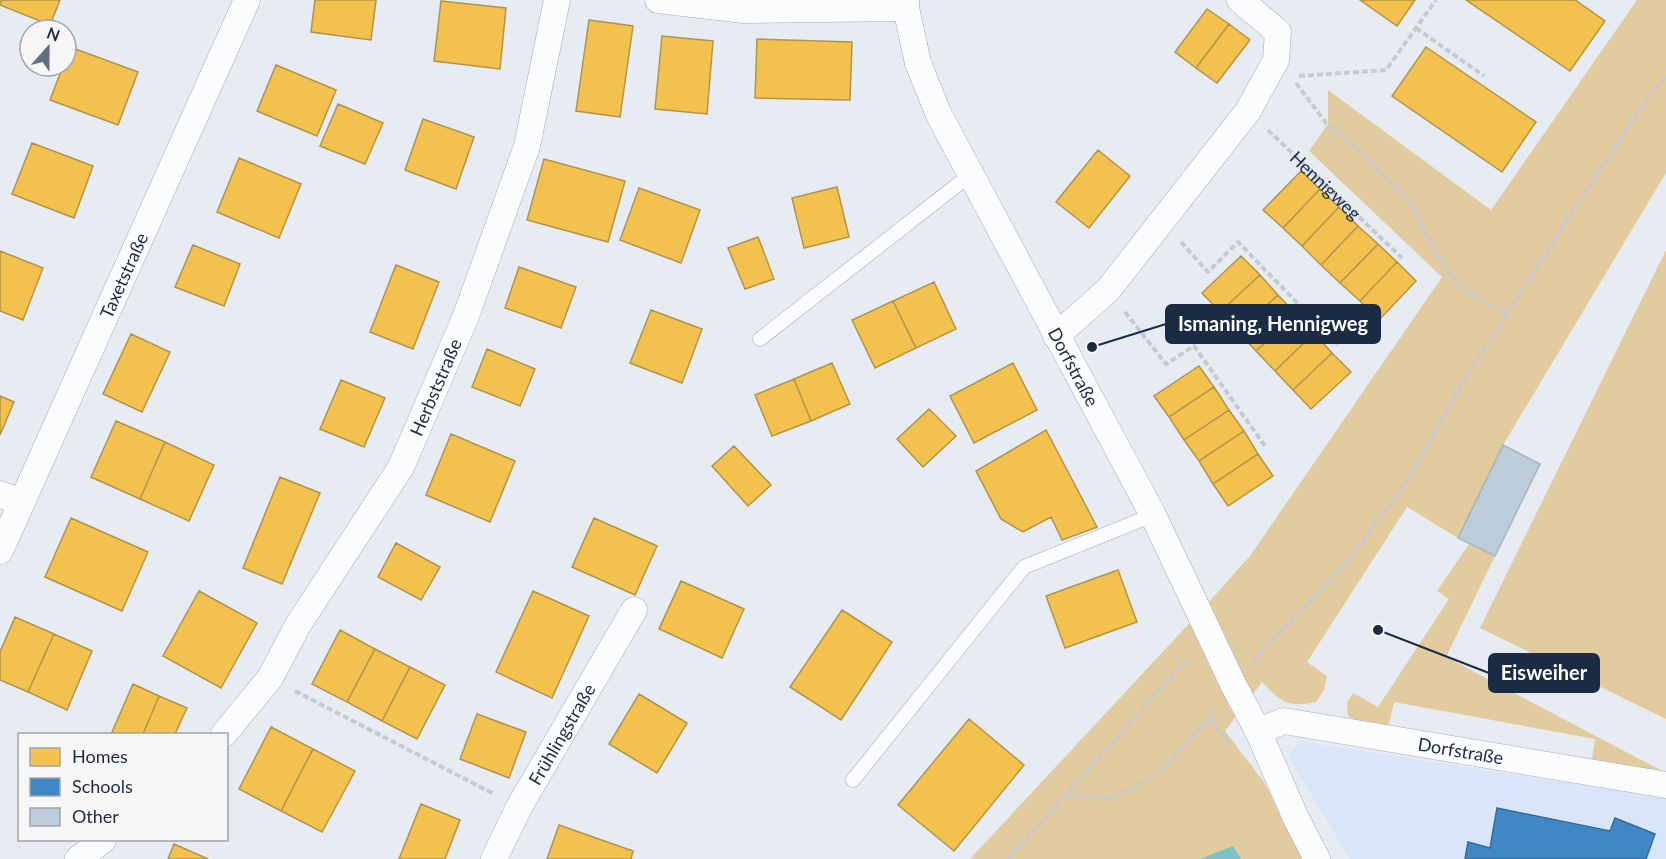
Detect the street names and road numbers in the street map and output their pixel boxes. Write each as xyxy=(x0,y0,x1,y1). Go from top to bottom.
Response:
street label: Hennigweg xyxy=(1286,146,1366,224)
street label: Taxetstraße xyxy=(95,229,152,322)
street label: Dorfstraße xyxy=(1044,324,1104,410)
street label: Herbststraße xyxy=(405,335,466,439)
street label: Frühlingstraße xyxy=(523,680,600,789)
street label: Dorfstraße xyxy=(1416,733,1505,769)

